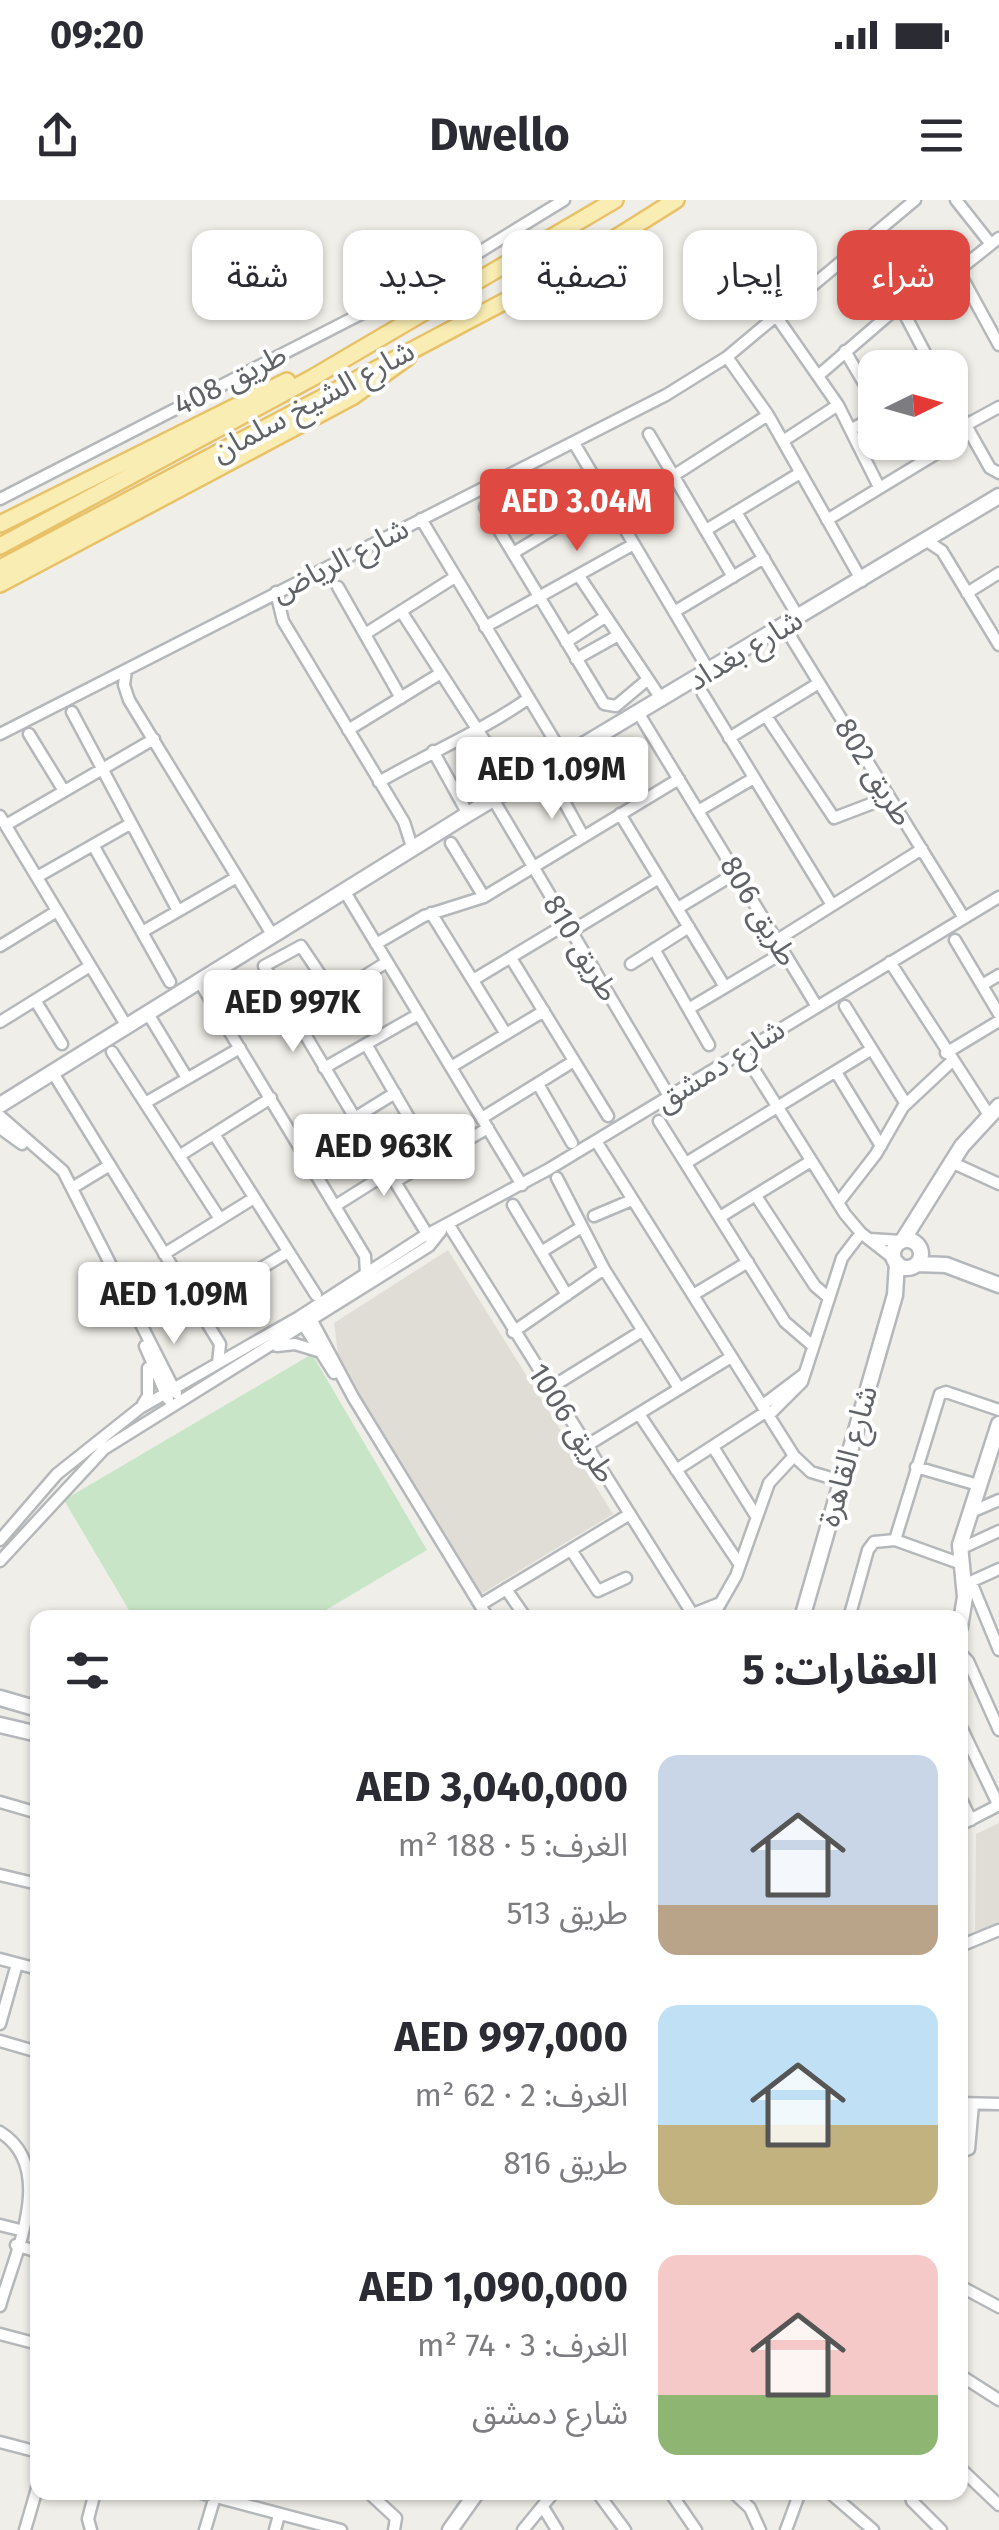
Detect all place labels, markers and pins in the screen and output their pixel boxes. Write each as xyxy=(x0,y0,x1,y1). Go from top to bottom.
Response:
pin: AED 3.04M xyxy=(463,469,691,554)
pin: AED 1.09M xyxy=(438,737,666,822)
pin: AED 997K xyxy=(190,970,396,1055)
pin: AED 963K xyxy=(281,1114,487,1199)
pin: AED 1.09M xyxy=(60,1262,288,1347)

